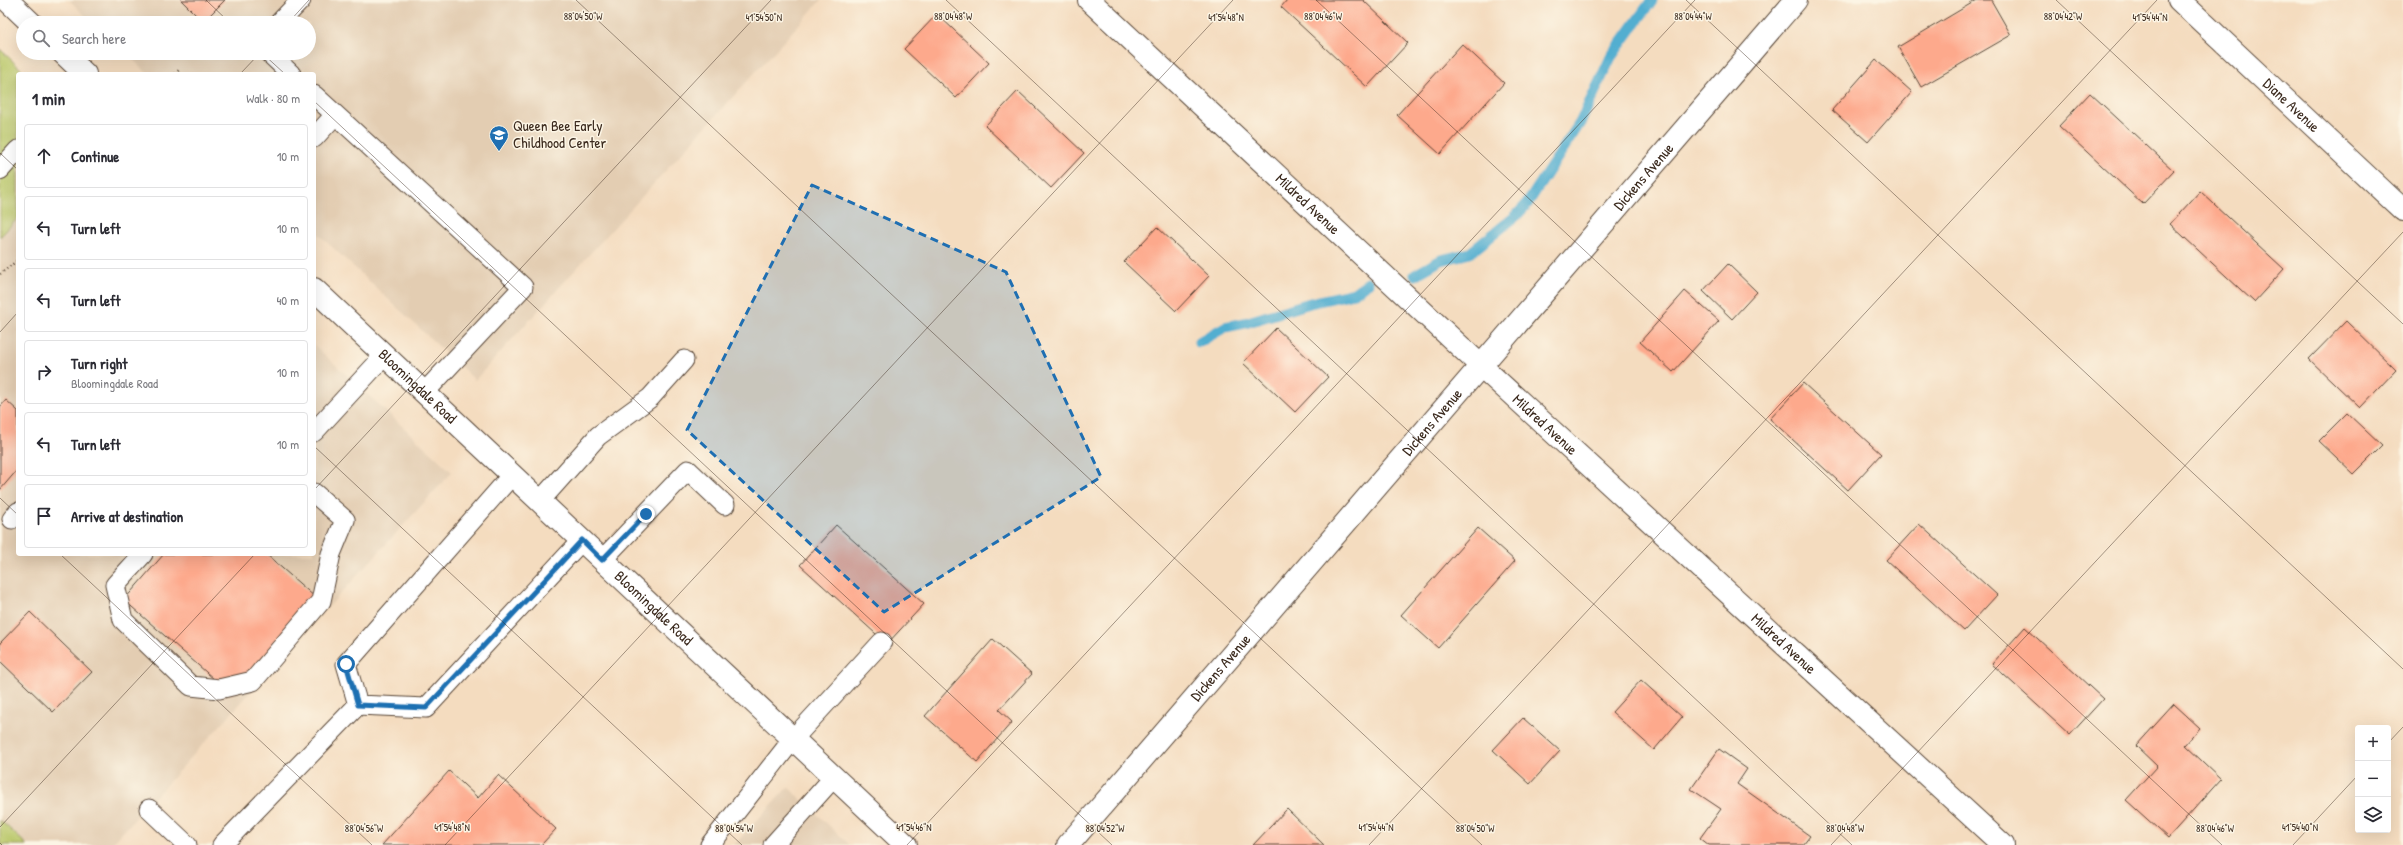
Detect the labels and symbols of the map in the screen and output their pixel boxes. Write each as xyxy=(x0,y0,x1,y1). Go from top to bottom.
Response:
text: 88°04'50"W xyxy=(564,10,603,23)
text: 88°04'48"W xyxy=(934,10,973,23)
text: 88°04'46"W xyxy=(1304,10,1343,23)
text: 88°04'44"W xyxy=(1674,10,1713,23)
text: 88°04'42"W xyxy=(2044,10,2083,23)
text: 41°54'50"N xyxy=(746,11,782,24)
text: 41°54'48"N xyxy=(1208,11,1244,24)
text: 41°54'44"N xyxy=(2132,11,2168,24)
street label: Diane Avenue xyxy=(2259,73,2325,137)
place label: Queen Bee Early Childhood Center xyxy=(513,115,607,153)
school or university icon: Queen Bee Early Childhood Center xyxy=(488,124,510,152)
street label: Dickens Avenue xyxy=(1608,138,1678,215)
street label: Mildred Avenue xyxy=(1271,168,1345,239)
street label: Bloomingdale Road xyxy=(374,344,462,428)
street label: Dickens Avenue xyxy=(1397,384,1467,460)
street label: Mildred Avenue xyxy=(1508,389,1582,459)
route end xyxy=(637,505,655,523)
street label: Bloomingdale Road xyxy=(610,566,698,650)
street label: Mildred Avenue xyxy=(1747,608,1821,679)
street label: Dickens Avenue xyxy=(1185,629,1255,706)
route start xyxy=(337,655,355,673)
text: 41°54'48"N xyxy=(434,821,470,834)
text: 41°54'46"N xyxy=(896,821,932,834)
text: 41°54'44"N xyxy=(1358,821,1394,834)
text: 41°54'40"N xyxy=(2282,821,2318,834)
text: 88°04'56"W xyxy=(345,822,384,835)
text: 88°04'54"W xyxy=(715,822,754,835)
text: 88°04'52"W xyxy=(1086,822,1125,835)
text: 88°04'50"W xyxy=(1456,822,1495,835)
text: 88°04'48"W xyxy=(1826,822,1865,835)
text: 88°04'46"W xyxy=(2196,822,2235,835)

